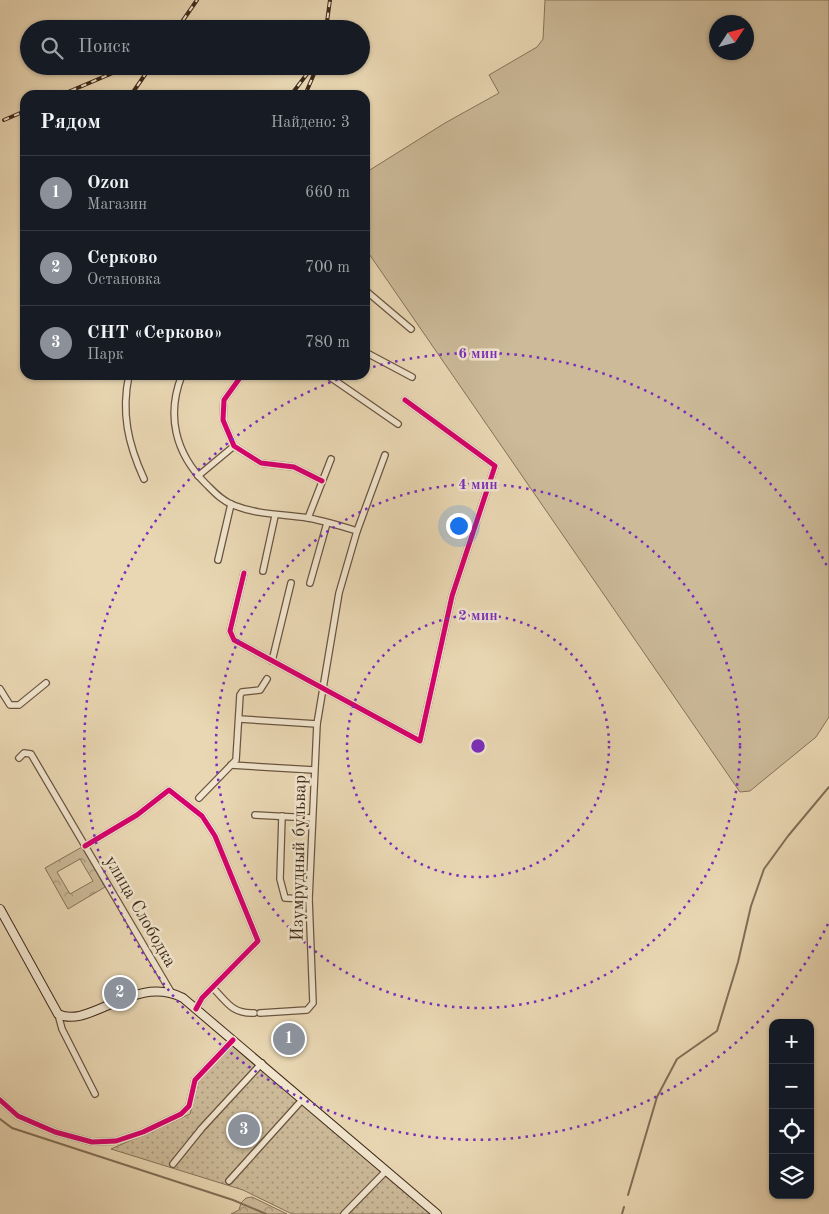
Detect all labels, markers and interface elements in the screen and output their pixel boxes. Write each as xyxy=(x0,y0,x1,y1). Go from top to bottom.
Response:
north arrow xyxy=(709,15,754,60)
search box xyxy=(20,20,370,75)
icon: search xyxy=(38,34,66,62)
text: Поиск xyxy=(78,38,130,57)
text: Рядом xyxy=(40,112,101,133)
text: Найдено: 3 xyxy=(271,115,350,131)
text: Ozon xyxy=(87,174,129,193)
text: 1 xyxy=(51,185,61,201)
text: 660 m xyxy=(305,185,350,201)
text: Магазин xyxy=(87,197,147,213)
text: Серково xyxy=(87,249,158,268)
text: 2 xyxy=(51,260,61,276)
text: 700 m xyxy=(305,260,350,276)
text: Остановка xyxy=(87,272,161,288)
text: СНТ «Серково» xyxy=(87,324,223,343)
text: 3 xyxy=(51,335,61,351)
text: 780 m xyxy=(305,335,350,351)
text: Парк xyxy=(87,347,124,363)
text: 6 мин xyxy=(458,347,498,362)
text: 4 мин xyxy=(458,478,498,493)
your location xyxy=(446,513,472,539)
text: 2 мин xyxy=(458,609,498,624)
centre of rings xyxy=(469,737,487,755)
street label: Изумрудный бульвар xyxy=(289,775,309,941)
street label: улица Слободка xyxy=(101,853,179,970)
pin: 2 xyxy=(104,974,136,1012)
map controls xyxy=(769,1019,814,1199)
button: + xyxy=(769,1019,814,1064)
pin: 1 xyxy=(273,1020,305,1058)
button: − xyxy=(769,1064,814,1109)
button: locate xyxy=(769,1109,814,1154)
pin: 3 xyxy=(228,1111,260,1149)
button: layers xyxy=(769,1154,814,1199)

